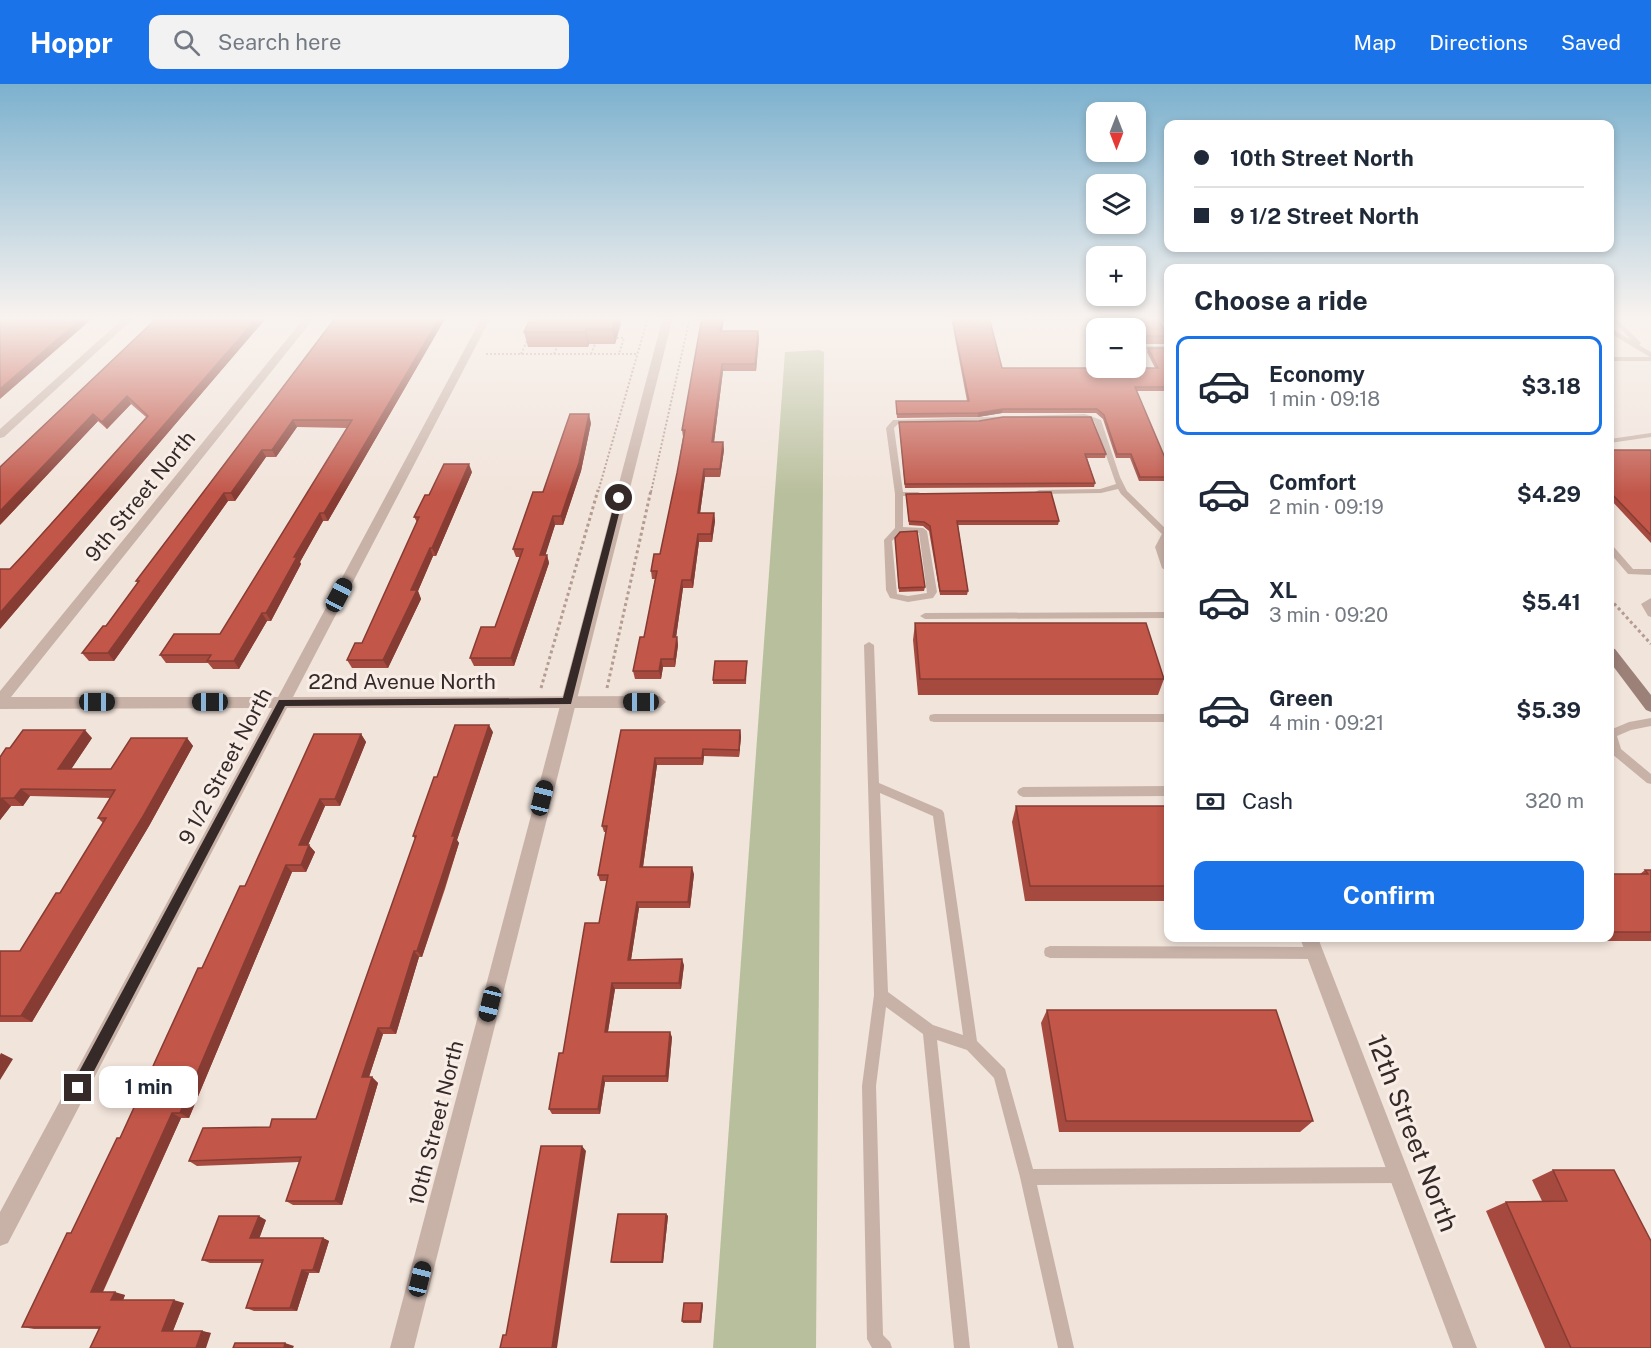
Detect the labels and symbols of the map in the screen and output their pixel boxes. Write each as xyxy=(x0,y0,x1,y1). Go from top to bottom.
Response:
north arrow xyxy=(1086,102,1146,162)
street label: 9th Street North xyxy=(80,426,200,566)
route start xyxy=(605,484,632,511)
car xyxy=(323,575,355,615)
street label: 22nd Avenue North xyxy=(308,669,496,694)
street label: 9 1/2 Street North xyxy=(173,683,277,849)
car xyxy=(79,693,115,711)
car xyxy=(192,693,228,711)
car xyxy=(623,693,659,711)
car xyxy=(529,778,555,818)
car xyxy=(477,984,503,1024)
street label: 12th Street North xyxy=(1361,1030,1465,1236)
street label: 10th Street North xyxy=(403,1038,469,1208)
callout: 1 min xyxy=(99,1067,198,1109)
route end xyxy=(64,1074,91,1101)
car xyxy=(407,1259,433,1299)

